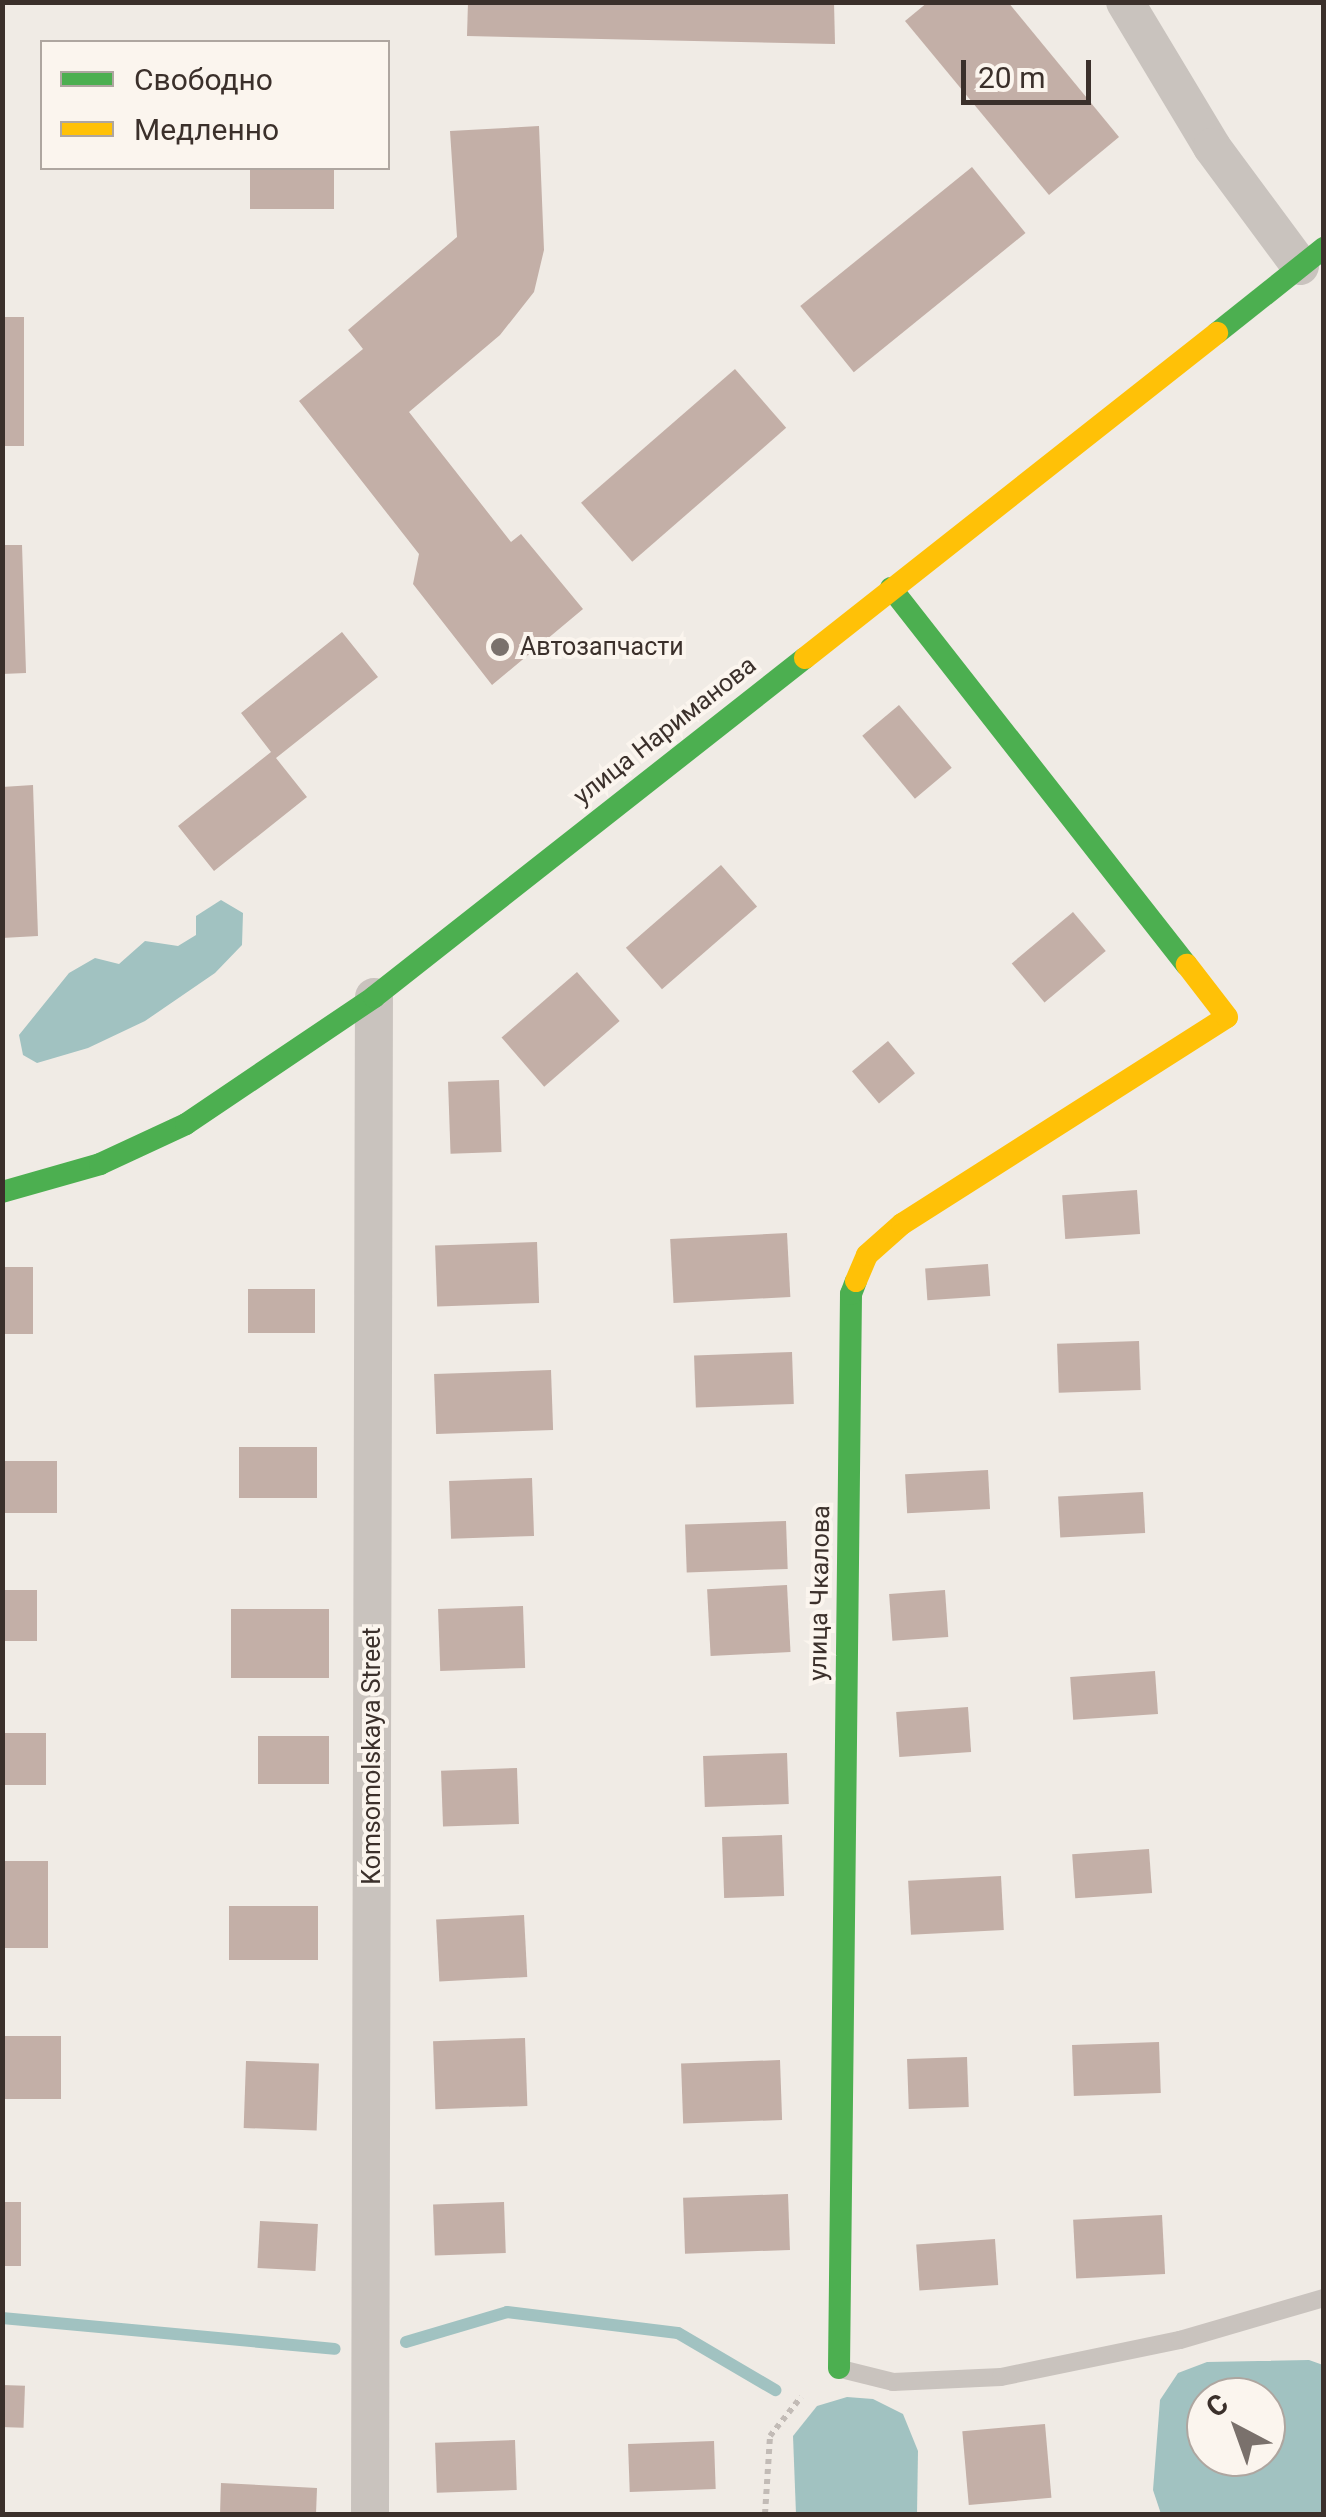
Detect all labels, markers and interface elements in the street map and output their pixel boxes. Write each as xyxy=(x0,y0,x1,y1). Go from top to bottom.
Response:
legend xyxy=(40,40,390,170)
scale bar xyxy=(966,40,1096,102)
text: 20 m xyxy=(978,60,1045,95)
text: Свободно xyxy=(134,62,273,97)
text: Медленно xyxy=(134,112,279,147)
place label: Автозапчасти xyxy=(520,632,684,662)
marker: Автозапчасти xyxy=(489,636,511,658)
street label: улица Нариманова xyxy=(568,650,762,812)
street label: улица Чкалова xyxy=(803,1505,837,1681)
street label: Komsomolskaya Street xyxy=(357,1627,387,1885)
north arrow xyxy=(1186,2377,1286,2477)
text: С xyxy=(1200,2387,1235,2424)

